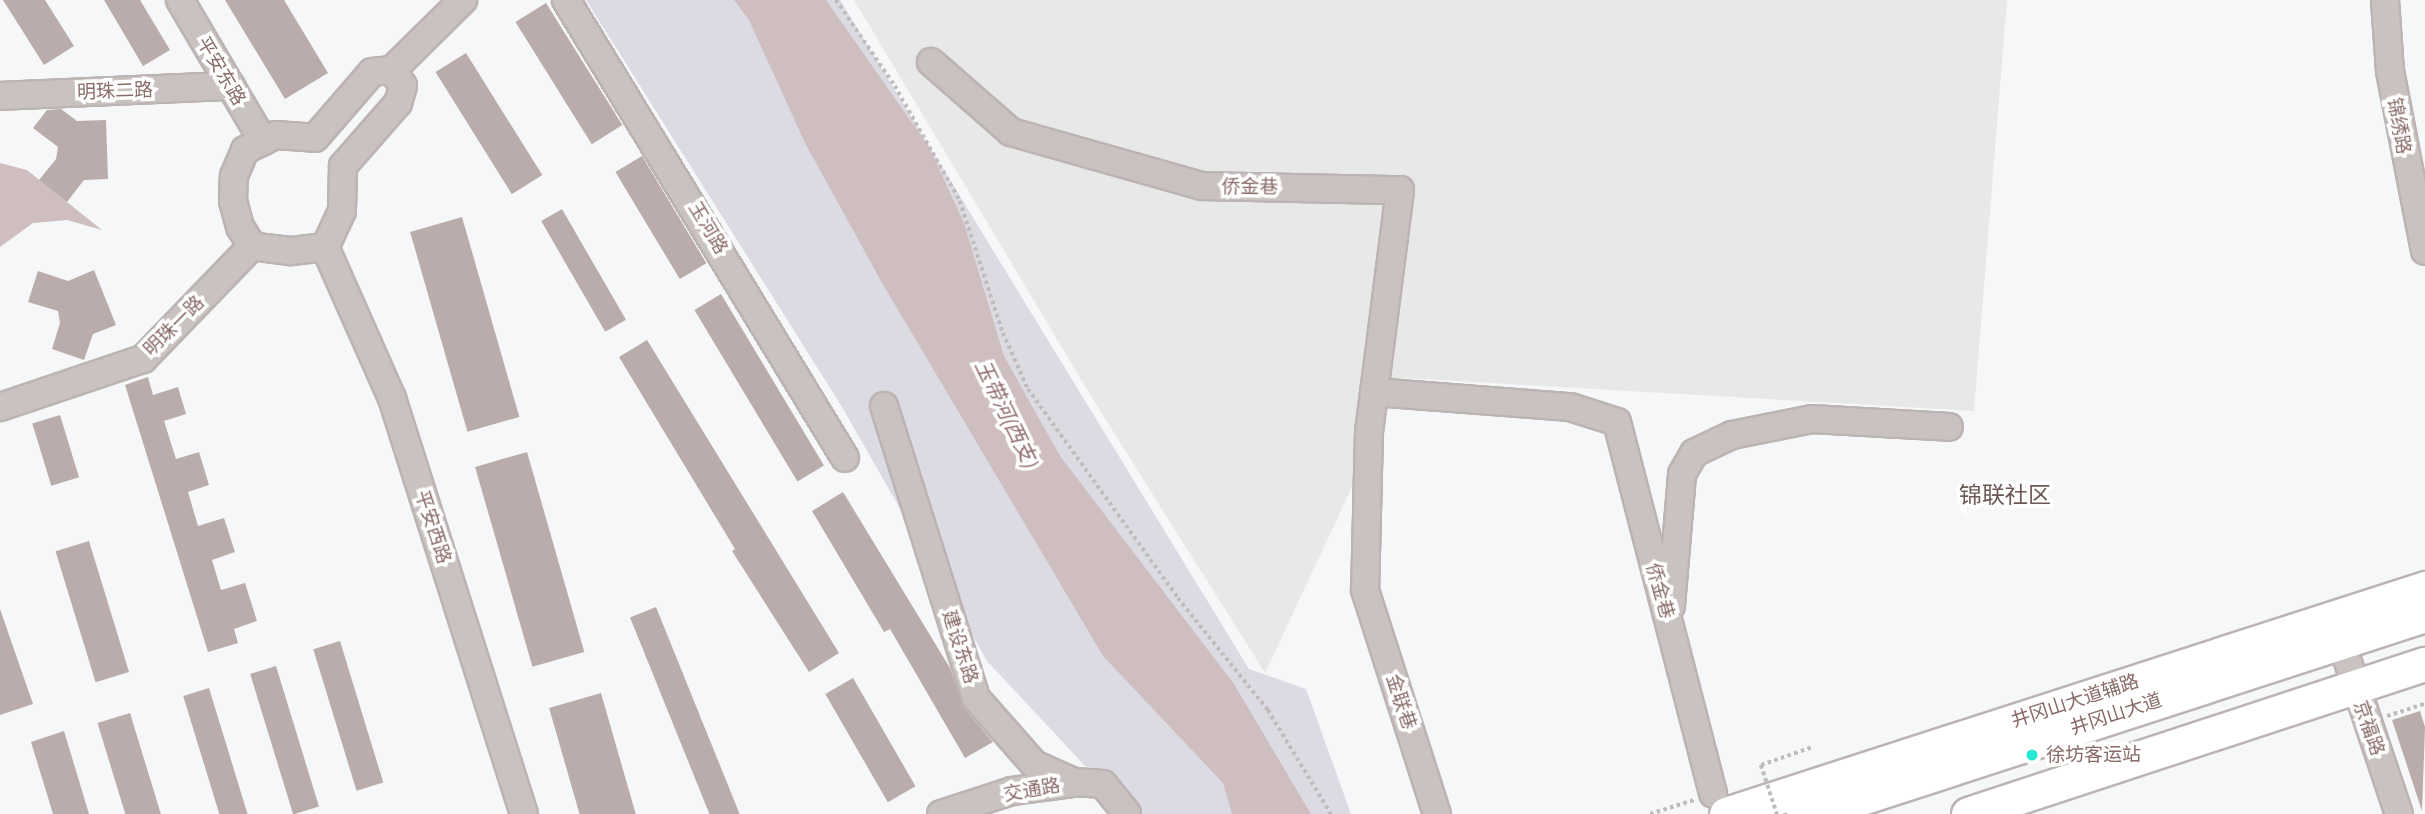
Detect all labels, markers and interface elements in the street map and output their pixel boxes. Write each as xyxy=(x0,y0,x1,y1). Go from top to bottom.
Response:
street label: 平安东路 xyxy=(192,33,250,109)
street label: 明珠二路 xyxy=(77,78,153,104)
street label: 锦绣路 xyxy=(2383,96,2415,156)
street label: 侨金巷 xyxy=(1221,175,1279,199)
street label: 玉河路 xyxy=(684,198,732,258)
street label: 明珠一路 xyxy=(139,291,209,361)
water label: 玉带河(西支) xyxy=(970,356,1042,470)
district label: 锦联社区 xyxy=(1959,481,2051,509)
street label: 平安西路 xyxy=(410,487,456,567)
street label: 侨金巷 xyxy=(1642,561,1678,621)
street label: 建设东路 xyxy=(937,607,983,687)
street label: 井冈山大道辅路 xyxy=(2008,670,2142,732)
street label: 金联巷 xyxy=(1381,671,1421,733)
street label: 井冈山大道 xyxy=(2067,688,2165,740)
street label: 京福路 xyxy=(2349,697,2389,759)
place label: 徐坊客运站 xyxy=(2046,744,2141,766)
marker: 徐坊客运站 xyxy=(2024,747,2040,763)
street label: 交通路 xyxy=(1002,774,1062,806)

